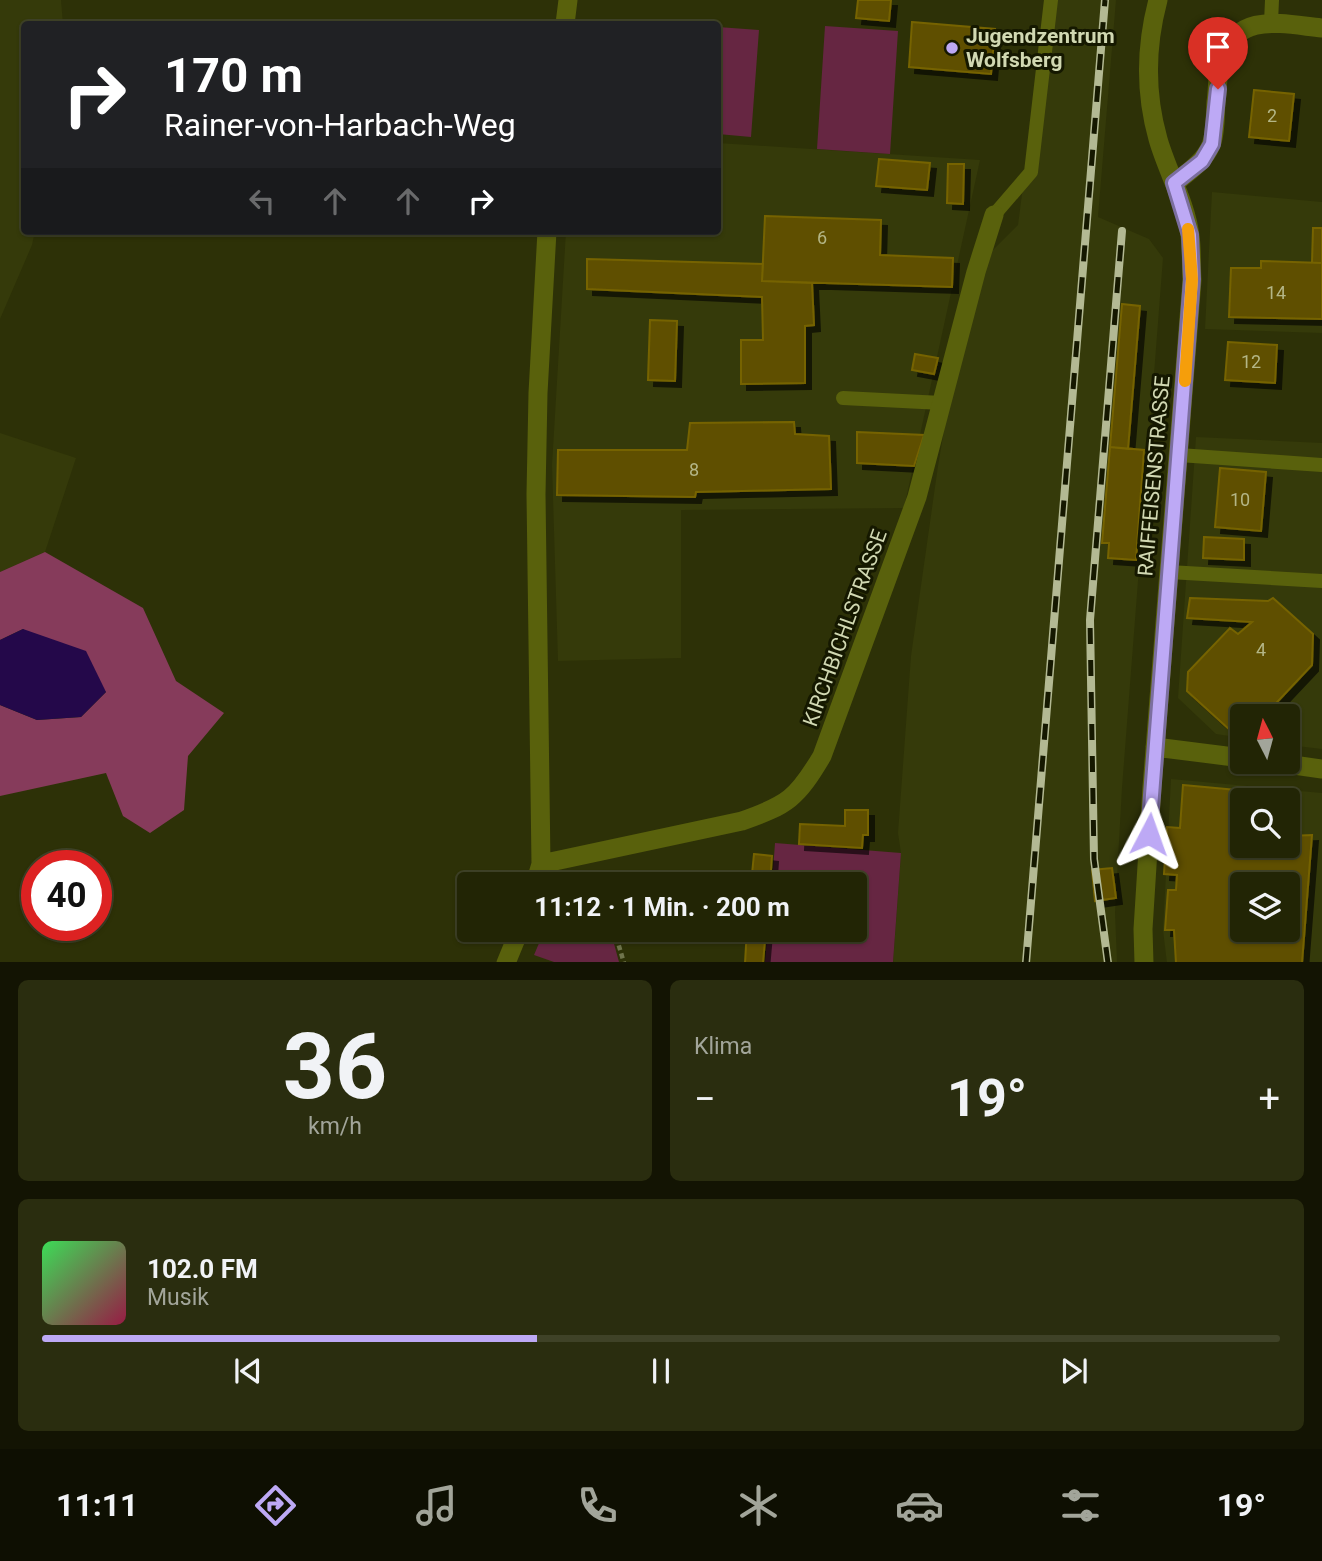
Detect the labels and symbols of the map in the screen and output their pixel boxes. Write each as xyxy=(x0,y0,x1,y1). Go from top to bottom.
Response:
pin xyxy=(1188,17,1248,89)
place label: Jugendzentrum Wolfsberg xyxy=(966,24,1115,72)
marker: Jugendzentrum Wolfsberg xyxy=(944,40,960,56)
house number: 2 xyxy=(1267,105,1277,126)
house number: 6 xyxy=(817,227,827,248)
house number: 14 xyxy=(1266,282,1286,303)
house number: 12 xyxy=(1241,351,1261,372)
street label: RAIFFEISENSTRASSE xyxy=(1133,375,1175,577)
house number: 8 xyxy=(689,459,699,480)
house number: 10 xyxy=(1230,489,1250,510)
street label: KIRCHBICHLSTRASSE xyxy=(798,526,892,730)
house number: 4 xyxy=(1256,639,1266,660)
north arrow xyxy=(1230,704,1300,774)
position arrow xyxy=(1112,797,1186,871)
speed limit sign: 40 xyxy=(21,850,112,941)

